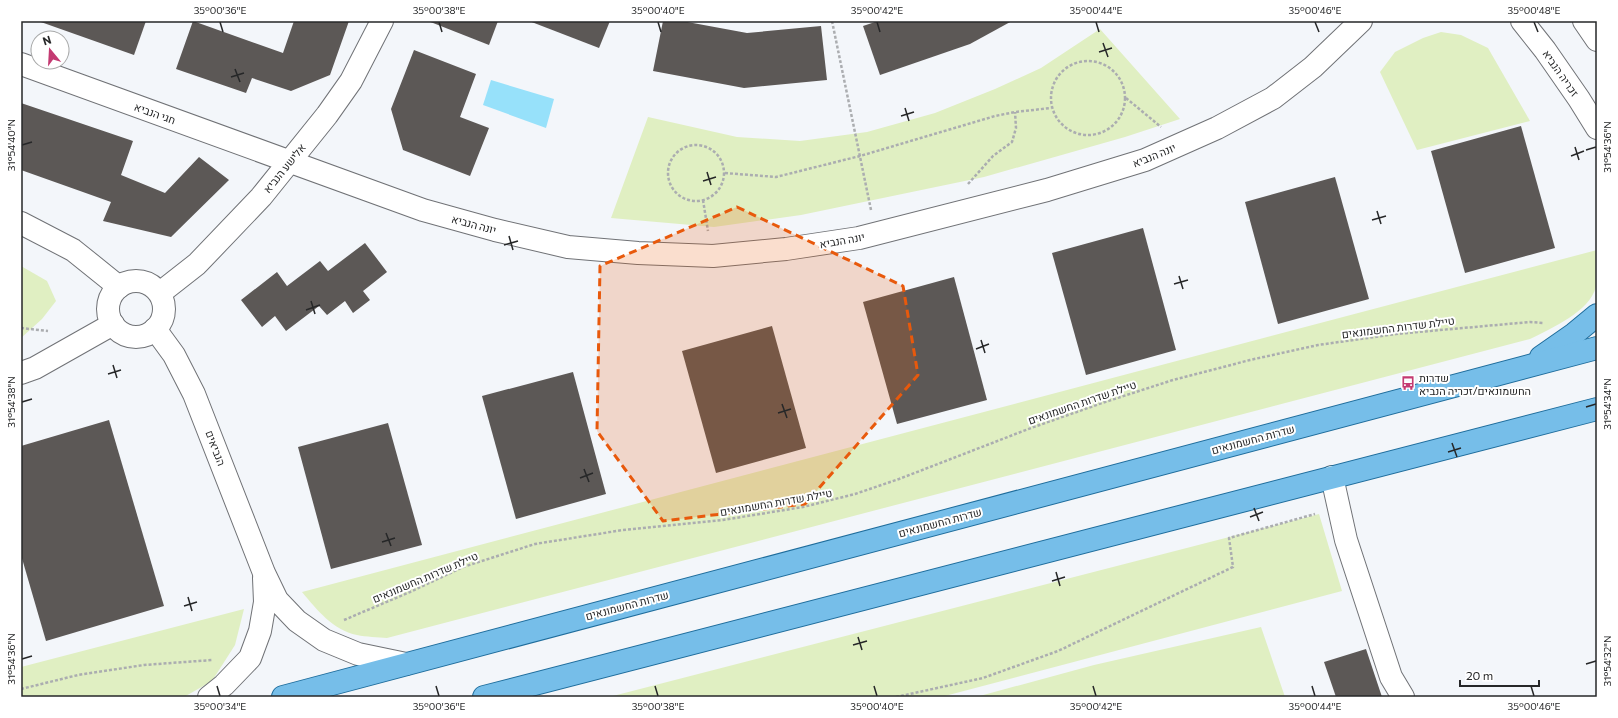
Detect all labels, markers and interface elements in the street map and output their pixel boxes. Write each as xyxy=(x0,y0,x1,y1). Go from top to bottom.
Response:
text: 35°00'36"E xyxy=(194,4,246,16)
text: 35°00'38"E xyxy=(413,4,465,16)
text: 35°00'40"E xyxy=(631,4,685,16)
text: 35°00'42"E xyxy=(851,4,903,16)
text: 35°00'44"E xyxy=(1070,4,1123,16)
text: 35°00'46"E xyxy=(1289,4,1342,16)
text: 35°00'48"E xyxy=(1508,4,1561,16)
north arrow xyxy=(30,30,70,70)
text: N xyxy=(41,33,53,47)
street label: זכריה הנביא xyxy=(1540,47,1582,99)
street label: חגי הנביא xyxy=(133,100,177,126)
text: 31°54'40"N xyxy=(5,119,17,171)
text: 31°54'36"N xyxy=(1601,121,1613,173)
street label: יונה הנביא xyxy=(1130,140,1178,170)
street label: אלישע הנביא xyxy=(260,141,308,195)
street label: יונה הנביא xyxy=(450,212,498,236)
street label: יונה הנביא xyxy=(818,230,866,250)
street label: טיילת שדרות החשמונאים xyxy=(1341,314,1455,340)
place label: שדרות החשמונאים/זכריה הנביא xyxy=(1419,371,1531,397)
bus stop icon: שדרות החשמונאים/זכריה הנביא xyxy=(1400,375,1416,391)
text: 31°54'38"N xyxy=(5,376,17,428)
street label: טיילת שדרות החשמונאים xyxy=(1026,377,1138,427)
text: 31°54'34"N xyxy=(1601,378,1613,430)
street label: שדרות החשמונאים xyxy=(1210,422,1296,456)
street label: הנביאים xyxy=(203,428,229,468)
street label: טיילת שדרות החשמונאים xyxy=(719,486,833,518)
street label: שדרות החשמונאים xyxy=(897,505,983,539)
street label: טיילת שדרות החשמונאים xyxy=(370,549,480,605)
street label: שדרות החשמונאים xyxy=(584,588,670,622)
text: 31°54'36"N xyxy=(5,633,17,685)
text: 31°54'32"N xyxy=(1601,635,1613,687)
scale bar xyxy=(1460,662,1539,688)
text: 20 m xyxy=(1466,668,1493,682)
text: 35°00'34"E xyxy=(194,700,246,712)
text: 35°00'36"E xyxy=(413,700,465,712)
text: 35°00'38"E xyxy=(632,700,684,712)
text: 35°00'40"E xyxy=(850,700,904,712)
text: 35°00'42"E xyxy=(1070,700,1122,712)
text: 35°00'44"E xyxy=(1289,700,1342,712)
text: 35°00'46"E xyxy=(1508,700,1561,712)

